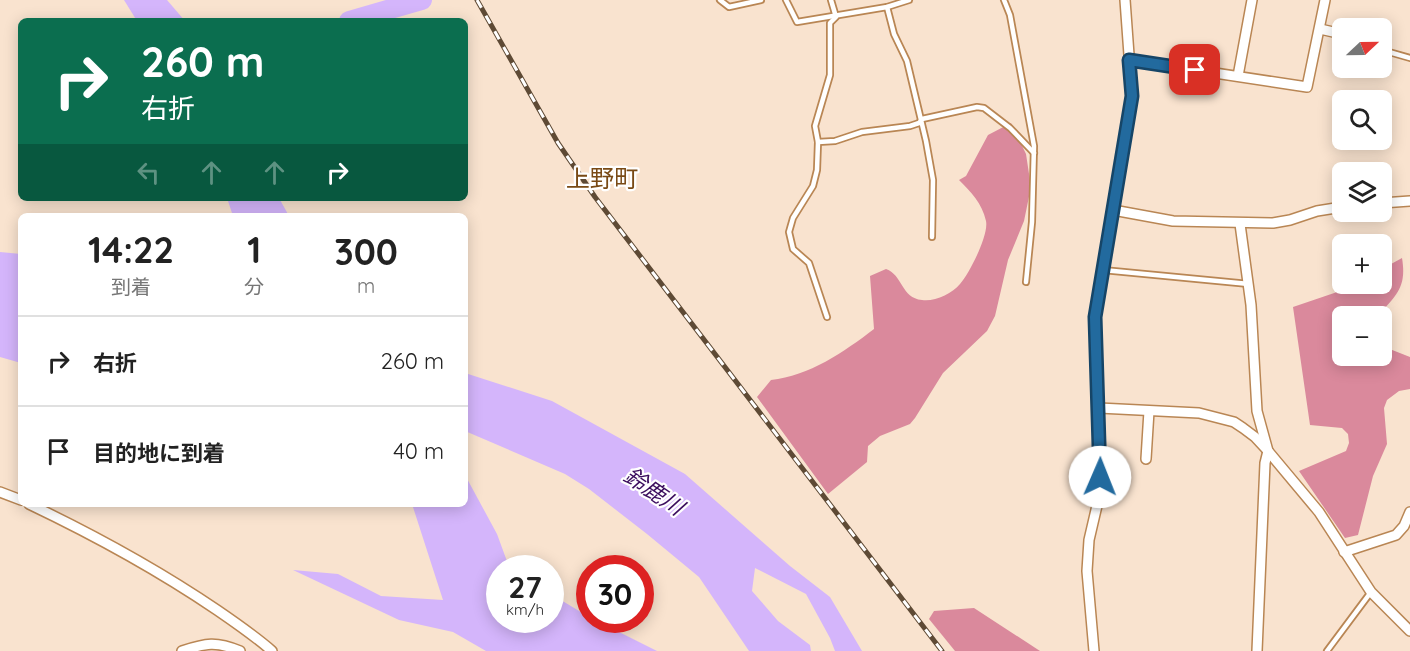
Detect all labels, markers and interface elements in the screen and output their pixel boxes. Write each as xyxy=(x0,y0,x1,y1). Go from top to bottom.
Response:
north arrow xyxy=(1332,18,1392,78)
map controls xyxy=(1332,18,1392,366)
text: 260 m xyxy=(141,35,264,88)
icon: right xyxy=(42,42,120,120)
pin xyxy=(1169,44,1220,95)
icon: arrive xyxy=(1178,53,1211,86)
button: search xyxy=(1332,90,1392,150)
text: 右折 xyxy=(141,91,195,125)
icon: left xyxy=(132,156,165,189)
icon: ahead xyxy=(195,156,228,189)
icon: ahead xyxy=(258,156,291,189)
icon: right xyxy=(321,156,354,189)
button: layers xyxy=(1332,162,1392,222)
district label: 上野町 xyxy=(566,163,638,193)
text: 14:22 xyxy=(88,227,174,272)
text: 1 xyxy=(247,227,261,272)
text: 300 xyxy=(334,229,398,274)
button: + xyxy=(1332,234,1392,294)
text: m xyxy=(357,273,375,298)
text: 到着 xyxy=(111,274,151,299)
text: 分 xyxy=(244,274,264,299)
button: − xyxy=(1332,306,1392,366)
icon: right xyxy=(42,345,75,378)
text: 260 m xyxy=(381,347,444,375)
text: 右折 xyxy=(93,349,137,377)
icon: arrive xyxy=(42,435,75,468)
text: 40 m xyxy=(393,437,444,465)
text: 目的地に到着 xyxy=(93,439,225,467)
position arrow xyxy=(1068,445,1132,509)
water label: 鈴鹿川 xyxy=(619,461,691,522)
speed limit sign: 30 xyxy=(576,555,654,633)
text: 27 xyxy=(508,568,542,606)
text: km/h xyxy=(506,600,544,619)

